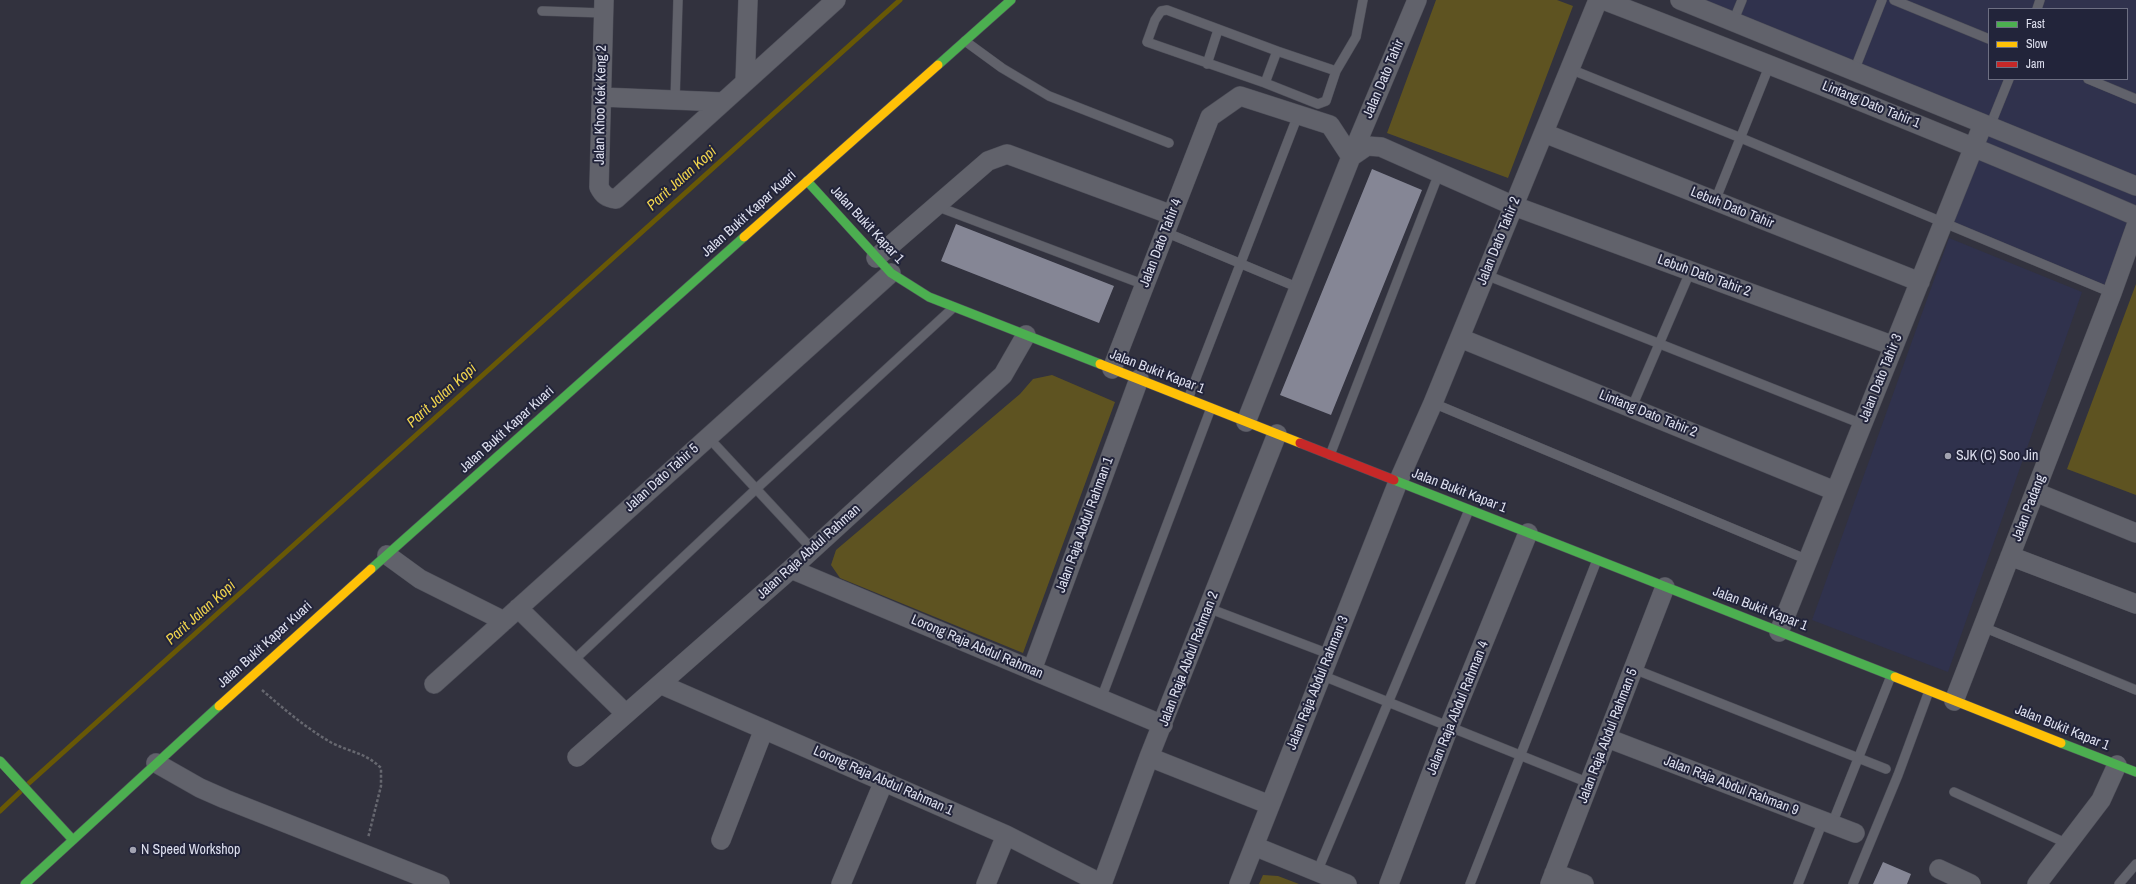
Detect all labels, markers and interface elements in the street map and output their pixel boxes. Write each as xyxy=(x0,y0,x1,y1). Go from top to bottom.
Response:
legend xyxy=(1988,8,2128,80)
text: Fast xyxy=(2026,16,2045,32)
text: Slow xyxy=(2026,36,2047,52)
street label: Jalan Dato Tahir xyxy=(1360,37,1408,121)
street label: Jalan Khoo Kek Keng 2 xyxy=(592,45,610,165)
text: Jam xyxy=(2026,56,2045,72)
street label: Lintang Dato Tahir 1 xyxy=(1820,78,1922,132)
water label: Parit Jalan Kopi xyxy=(643,143,721,215)
street label: Jalan Bukit Kapar Kuari xyxy=(698,167,800,261)
street label: Jalan Bukit Kapar 1 xyxy=(827,183,907,267)
street label: Lebuh Dato Tahir xyxy=(1688,184,1776,232)
street label: Jalan Dato Tahir 2 xyxy=(1474,195,1524,287)
street label: Jalan Dato Tahir 4 xyxy=(1136,196,1186,290)
street label: Lebuh Dato Tahir 2 xyxy=(1655,251,1753,301)
street label: Jalan Dato Tahir 3 xyxy=(1856,332,1906,424)
street label: Jalan Bukit Kapar 1 xyxy=(1107,346,1207,398)
water label: Parit Jalan Kopi xyxy=(403,360,481,432)
street label: Jalan Bukit Kapar Kuari xyxy=(456,383,558,477)
street label: Lintang Dato Tahir 2 xyxy=(1597,387,1699,441)
street label: Jalan Dato Tahir 5 xyxy=(622,441,702,515)
place label: SJK (C) Soo Jin xyxy=(1956,448,2038,464)
marker: SJK (C) Soo Jin xyxy=(1943,451,1953,461)
street label: Jalan Raja Abdul Rahman 1 xyxy=(1053,455,1117,595)
street label: Jalan Bukit Kapar 1 xyxy=(1409,465,1509,517)
street label: Jalan Padang xyxy=(2009,472,2049,544)
street label: Jalan Raja Abdul Rahman xyxy=(754,501,864,603)
water label: Parit Jalan Kopi xyxy=(162,577,240,649)
street label: Jalan Bukit Kapar 1 xyxy=(1710,583,1810,635)
street label: Jalan Raja Abdul Rahman 2 xyxy=(1156,589,1222,729)
street label: Jalan Bukit Kapar Kuari xyxy=(214,598,316,692)
street label: Lorong Raja Abdul Rahman xyxy=(909,612,1045,682)
street label: Jalan Raja Abdul Rahman 3 xyxy=(1283,614,1353,752)
street label: Jalan Raja Abdul Rahman 4 xyxy=(1423,639,1493,777)
street label: Jalan Raja Abdul Rahman 5 xyxy=(1575,666,1641,806)
street label: Jalan Bukit Kapar 1 xyxy=(2012,701,2112,755)
street label: Lorong Raja Abdul Rahman 1 xyxy=(811,743,955,819)
street label: Jalan Raja Abdul Rahman 9 xyxy=(1661,753,1801,819)
place label: N Speed Workshop xyxy=(141,842,240,858)
marker: N Speed Workshop xyxy=(128,845,138,855)

